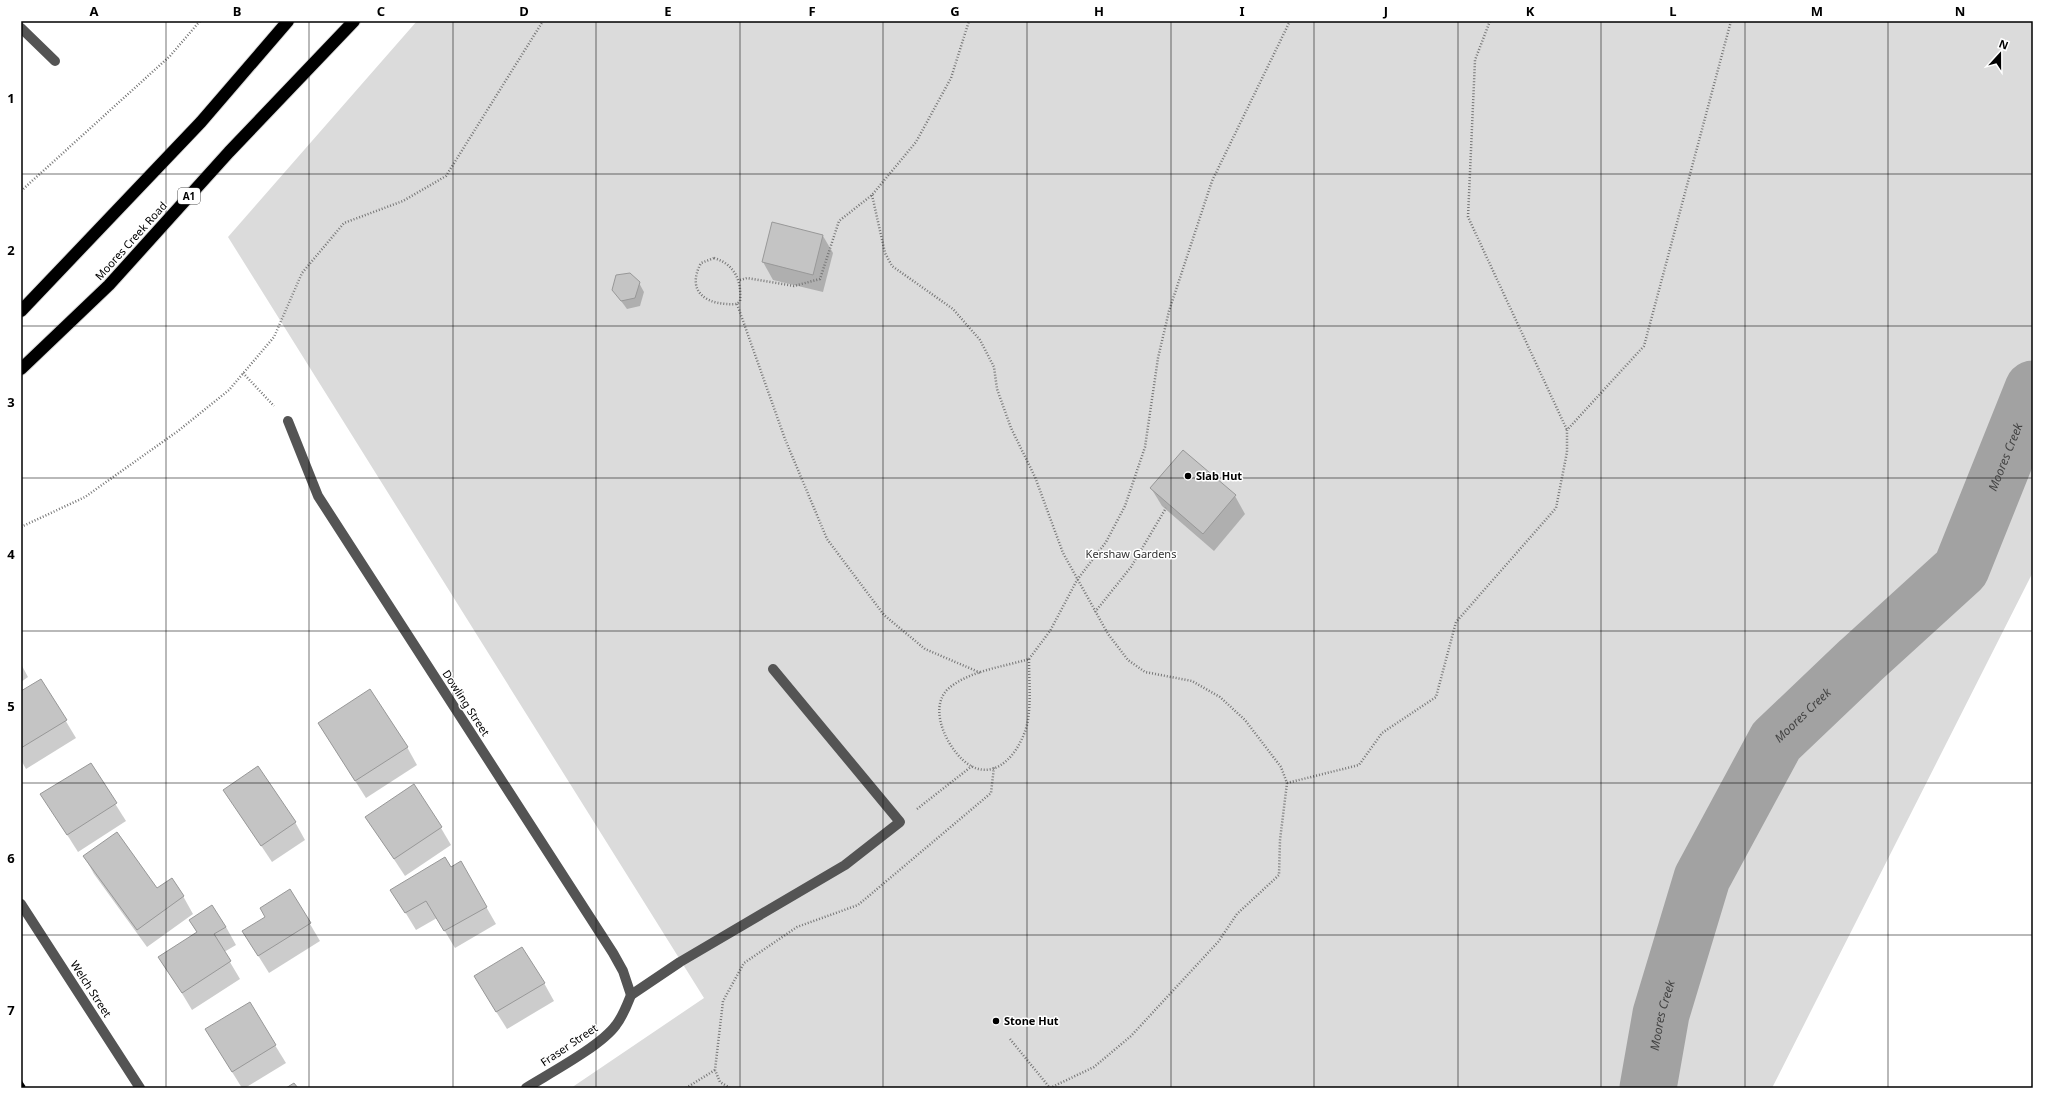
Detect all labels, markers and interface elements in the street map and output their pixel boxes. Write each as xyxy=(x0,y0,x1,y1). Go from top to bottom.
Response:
text: A xyxy=(90,2,99,20)
text: B xyxy=(233,2,241,20)
text: C xyxy=(377,2,385,20)
text: D xyxy=(519,2,529,20)
text: E xyxy=(664,2,672,20)
text: F xyxy=(808,2,816,20)
text: G xyxy=(950,2,960,20)
text: H xyxy=(1094,2,1104,20)
text: I xyxy=(1239,2,1245,20)
text: J xyxy=(1383,2,1388,20)
text: K xyxy=(1526,2,1535,20)
text: L xyxy=(1669,2,1677,20)
text: M xyxy=(1811,2,1823,20)
text: N xyxy=(1955,2,1965,20)
north arrow xyxy=(1980,34,2020,74)
text: N xyxy=(1997,36,2011,53)
text: 1 xyxy=(7,89,15,107)
road number: A1 xyxy=(178,188,200,204)
street label: Moores Creek Road xyxy=(91,198,170,283)
text: 2 xyxy=(7,241,15,259)
text: 3 xyxy=(7,393,15,411)
water label: Moores Creek xyxy=(1984,419,2027,494)
place label: Slab Hut xyxy=(1196,468,1242,483)
marker: Slab Hut xyxy=(1183,471,1193,481)
text: 4 xyxy=(7,545,15,563)
park label: Kershaw Gardens xyxy=(1086,546,1176,561)
street label: Dowling Street xyxy=(439,667,493,739)
water label: Moores Creek xyxy=(1771,683,1835,746)
text: 5 xyxy=(7,697,15,715)
text: 6 xyxy=(7,849,15,867)
street label: Welch Street xyxy=(68,958,115,1020)
water label: Moores Creek xyxy=(1646,977,1679,1052)
text: 7 xyxy=(7,1001,15,1019)
place label: Stone Hut xyxy=(1004,1013,1059,1028)
marker: Stone Hut xyxy=(991,1016,1001,1026)
street label: Fraser Street xyxy=(537,1020,600,1069)

